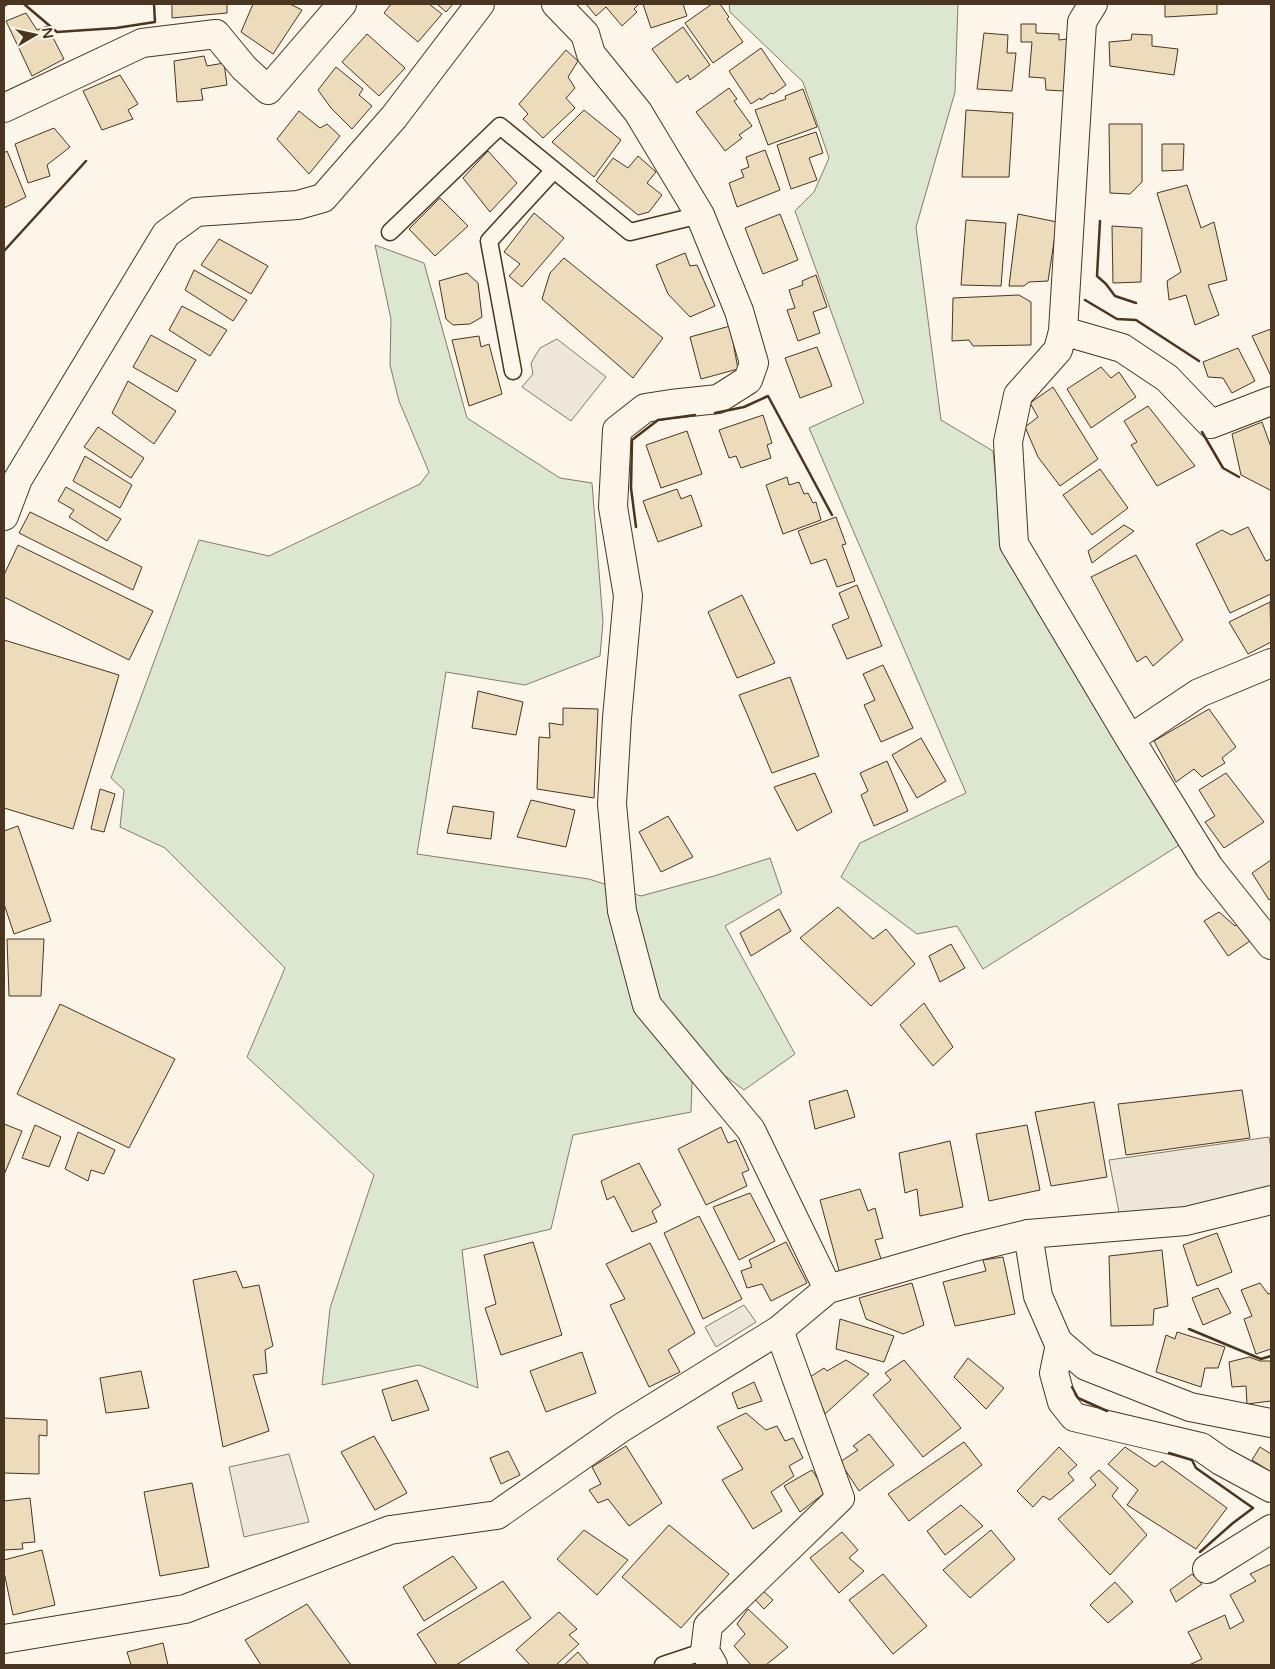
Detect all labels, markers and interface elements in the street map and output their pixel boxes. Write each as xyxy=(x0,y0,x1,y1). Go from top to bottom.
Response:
north arrow xyxy=(10,10,60,60)
text: N xyxy=(38,26,57,40)

